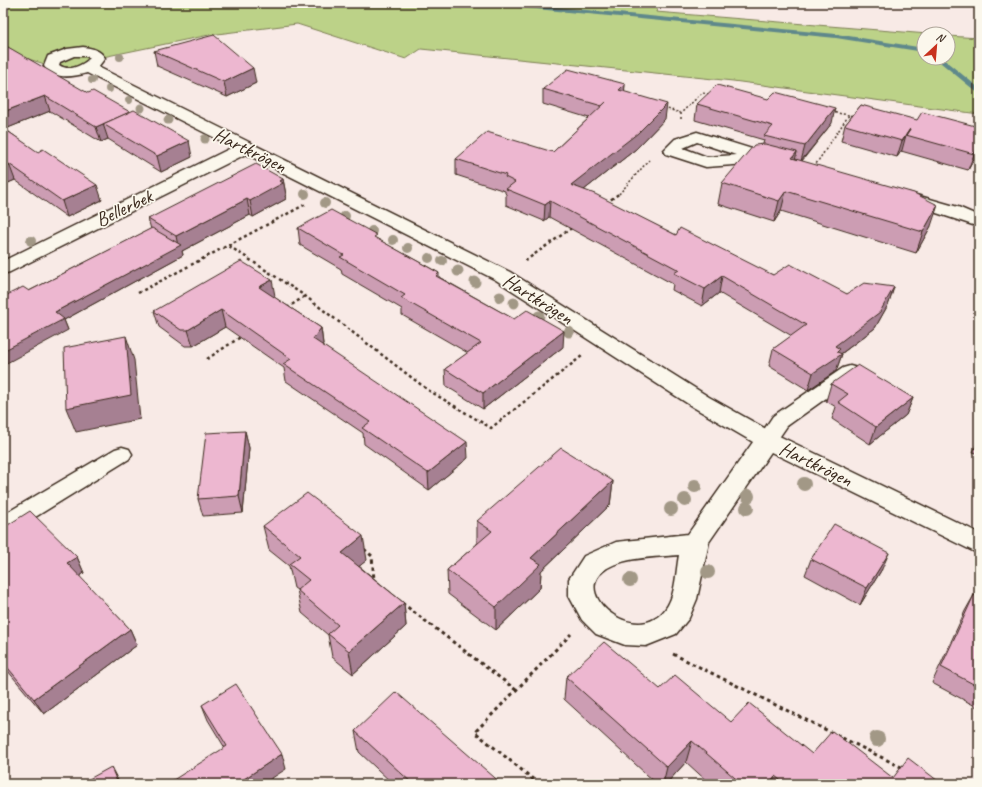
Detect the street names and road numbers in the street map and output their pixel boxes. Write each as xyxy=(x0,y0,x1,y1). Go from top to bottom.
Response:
street label: Hartkrögen xyxy=(209,122,291,179)
street label: Bellerbek xyxy=(92,183,158,232)
street label: Hartkrögen xyxy=(498,268,579,331)
street label: Hartkrögen xyxy=(775,436,857,493)

